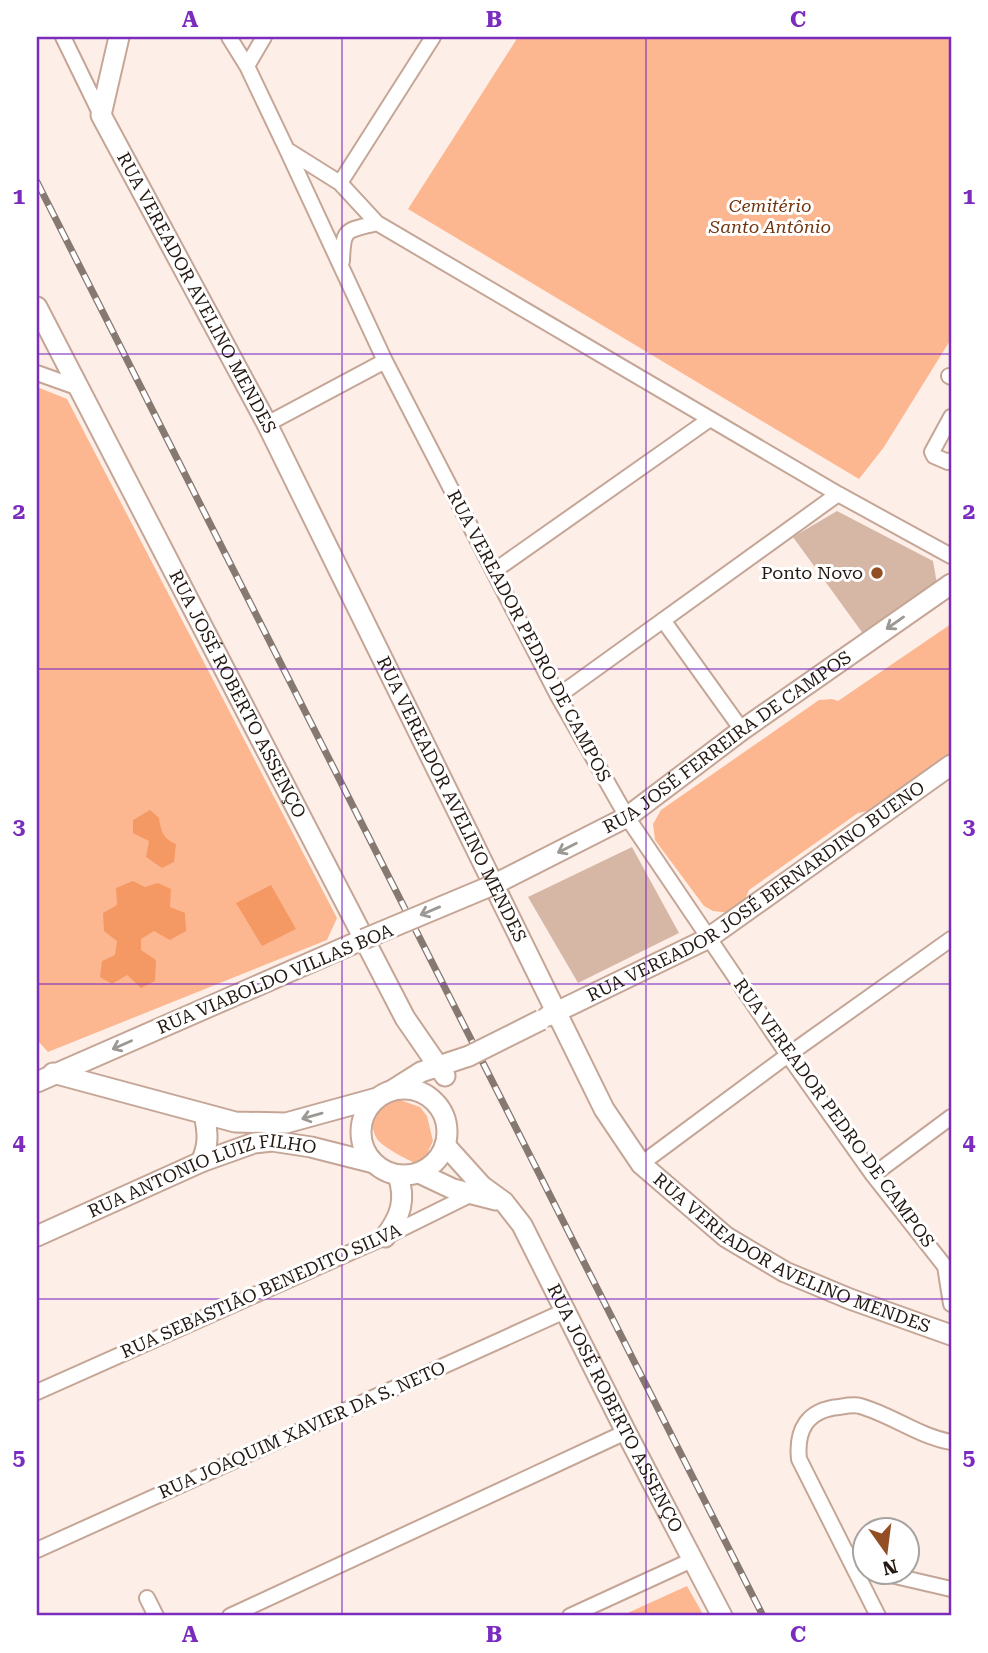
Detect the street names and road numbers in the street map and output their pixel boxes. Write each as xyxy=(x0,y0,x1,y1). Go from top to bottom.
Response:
street label: RUA VEREADOR AVELINO MENDES xyxy=(113,149,281,437)
street label: RUA VEREADOR PEDRO DE CAMPOS xyxy=(443,486,616,785)
street label: RUA JOSÉ ROBERTO ASSENÇO xyxy=(165,567,311,821)
street label: RUA JOSÉ FERREIRA DE CAMPOS xyxy=(599,646,855,837)
street label: RUA VEREADOR AVELINO MENDES xyxy=(373,653,531,945)
street label: RUA VEREADOR JOSÉ BERNARDINO BUENO xyxy=(583,776,928,1006)
street label: RUA VIABOLDO VILLAS BOA xyxy=(154,919,396,1038)
street label: RUA VEREADOR PEDRO DE CAMPOS xyxy=(730,974,939,1251)
street label: RUA ANTONIO LUIZ FILHO xyxy=(84,1130,318,1222)
street label: RUA VEREADOR AVELINO MENDES xyxy=(649,1168,933,1337)
street label: RUA SEBASTIÃO BENEDITO SILVA xyxy=(117,1219,405,1362)
street label: RUA JOSÉ ROBERTO ASSENÇO xyxy=(543,1280,687,1536)
street label: RUA JOAQUIM XAVIER DA S. NETO xyxy=(155,1357,449,1503)

